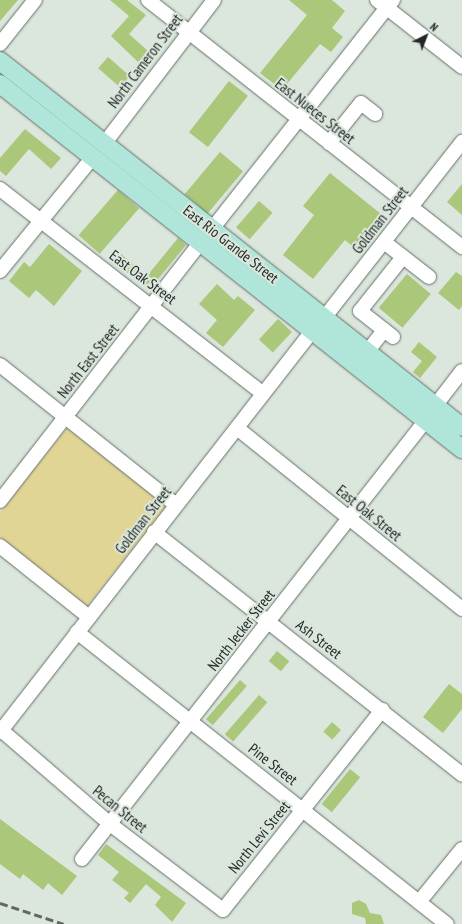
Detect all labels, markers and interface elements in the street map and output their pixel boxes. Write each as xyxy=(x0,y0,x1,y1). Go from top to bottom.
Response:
street label: North Cameron Street xyxy=(104,10,186,112)
north arrow xyxy=(406,16,446,56)
text: N xyxy=(427,20,441,34)
street label: East Nueces Street xyxy=(272,74,358,148)
street label: Goldman Street xyxy=(348,183,412,257)
street label: East Rio Grande Street xyxy=(180,201,282,287)
street label: East Oak Street xyxy=(106,246,180,308)
street label: North East Street xyxy=(54,320,122,402)
street label: East Oak Street xyxy=(333,481,405,545)
street label: Goldman Street xyxy=(111,483,175,557)
street label: North Jecker Street xyxy=(204,586,278,674)
street label: Ash Street xyxy=(293,616,345,662)
street label: Pine Street xyxy=(245,739,301,789)
street label: Pecan Street xyxy=(89,782,151,836)
street label: North Levi Street xyxy=(224,797,294,877)

